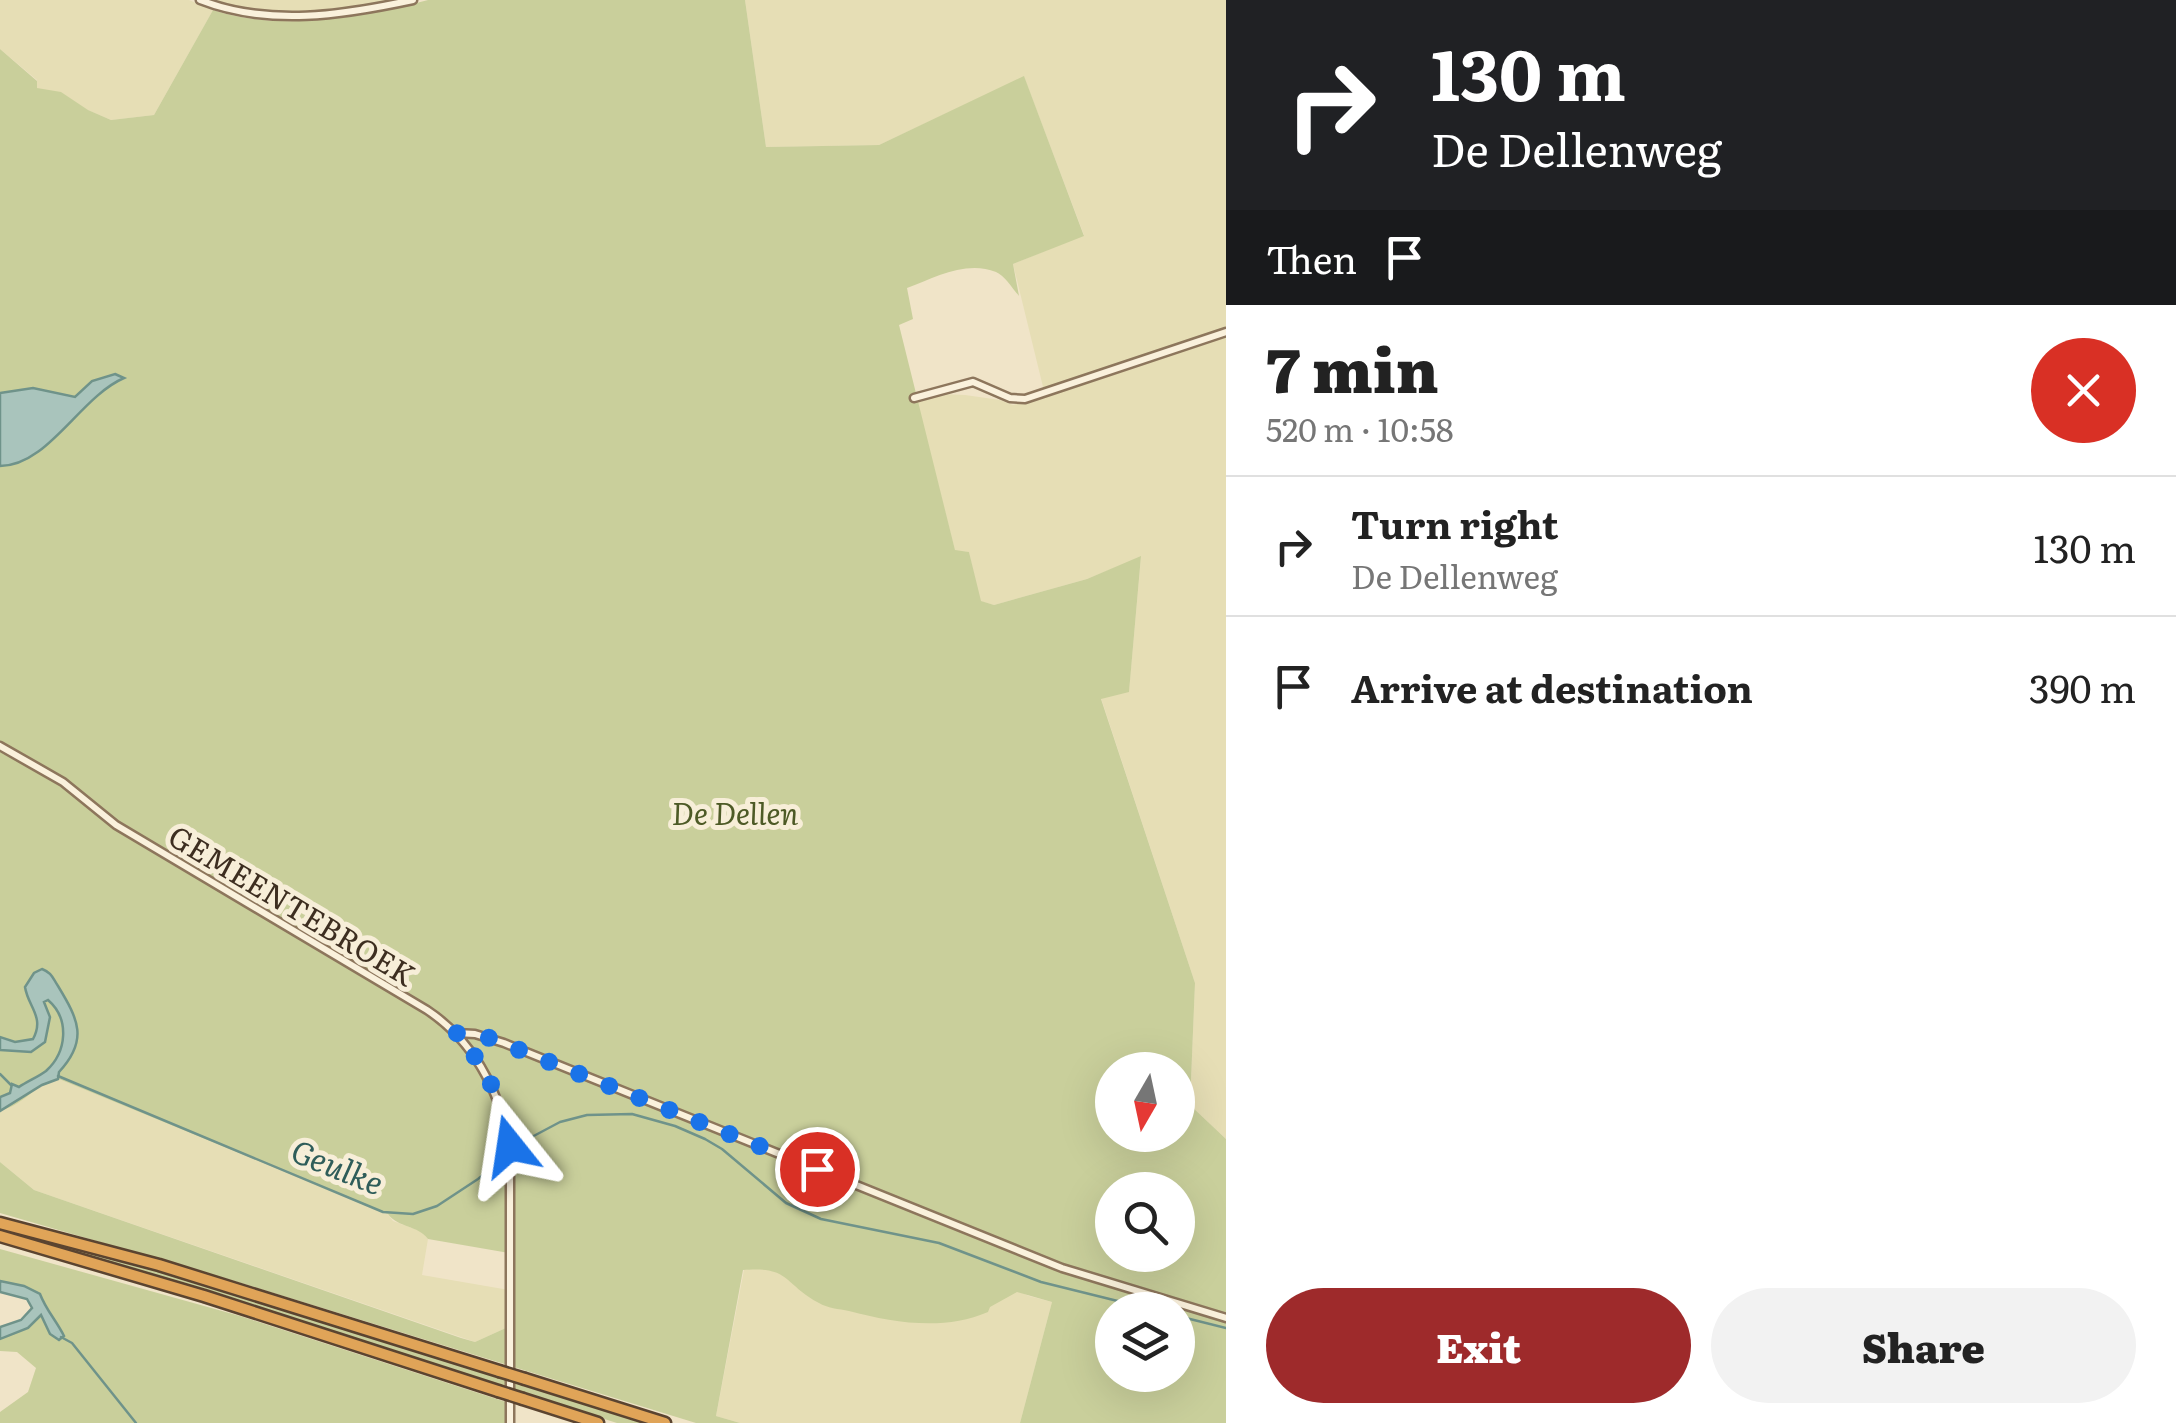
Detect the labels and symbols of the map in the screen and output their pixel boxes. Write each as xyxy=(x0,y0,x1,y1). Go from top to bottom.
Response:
park label: De Dellen xyxy=(672,790,799,834)
street label: GEMEENTEBROEK xyxy=(161,813,425,995)
north arrow xyxy=(1095,1052,1195,1152)
position arrow xyxy=(458,1094,562,1198)
water label: Geulke xyxy=(285,1125,391,1205)
pin xyxy=(775,1127,860,1212)

